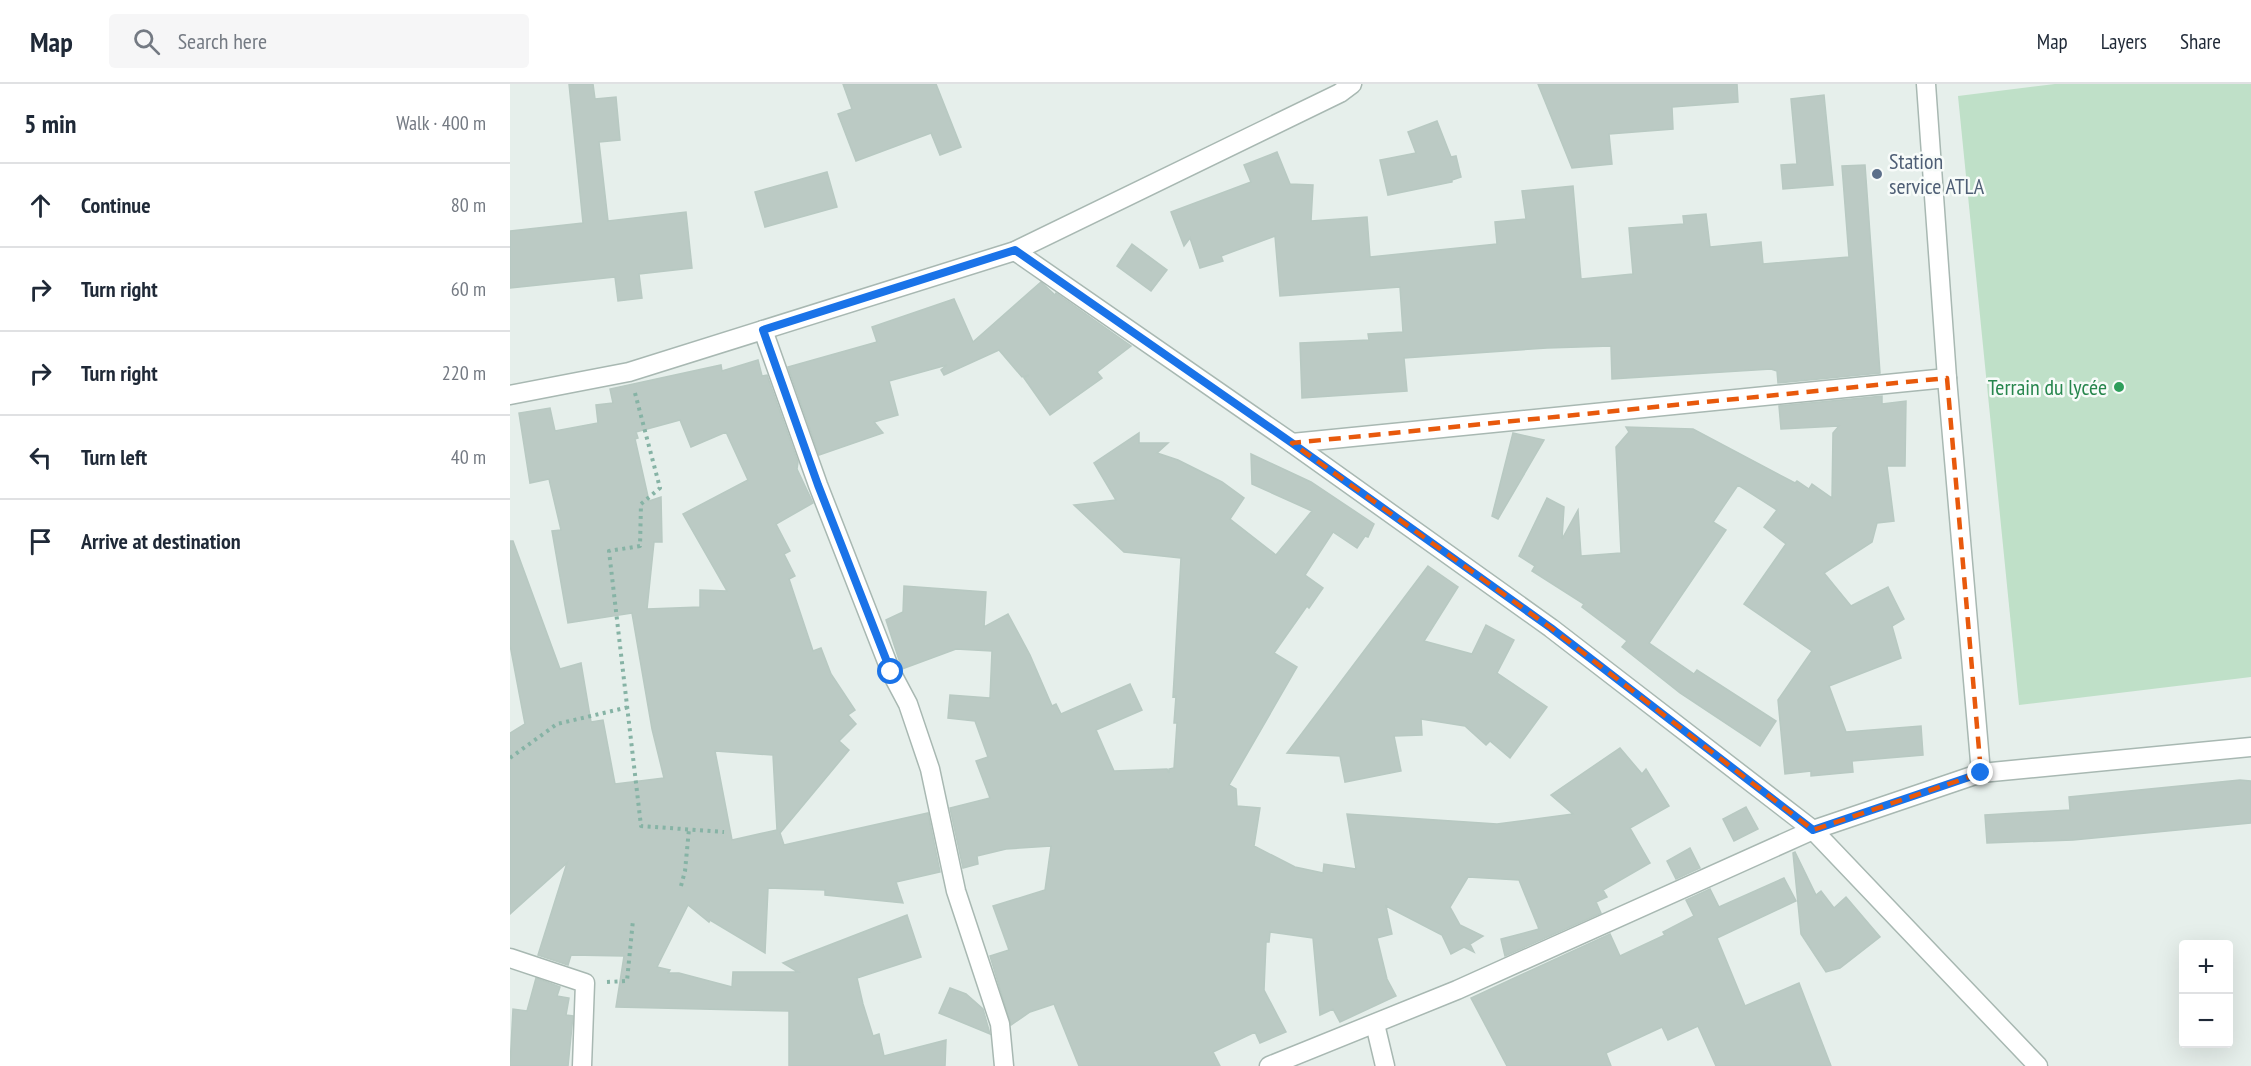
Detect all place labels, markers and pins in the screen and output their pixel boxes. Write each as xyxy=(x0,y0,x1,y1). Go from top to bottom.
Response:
place label: Station service ATLA xyxy=(1889,147,1985,200)
marker: Station service ATLA xyxy=(1870,167,1884,181)
place label: Terrain du lycée xyxy=(1988,373,2107,401)
marker: Terrain du lycée xyxy=(2112,380,2126,394)

